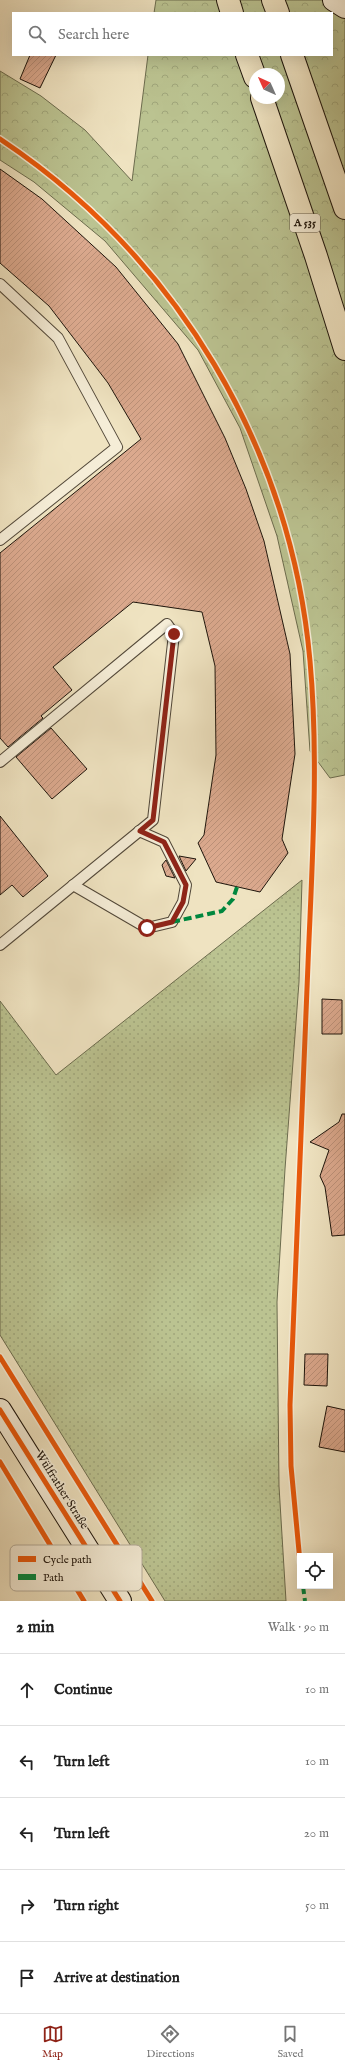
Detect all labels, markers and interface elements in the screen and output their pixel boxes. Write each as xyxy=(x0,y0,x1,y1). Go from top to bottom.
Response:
search box xyxy=(12,12,333,56)
icon: search xyxy=(26,23,48,45)
text: Search here xyxy=(58,25,129,44)
north arrow xyxy=(249,68,285,104)
road number: A 535 xyxy=(290,214,320,232)
route end xyxy=(165,625,183,643)
route start xyxy=(138,919,156,937)
street label: Wülfrather Straße xyxy=(32,1448,92,1532)
legend xyxy=(10,1545,142,1591)
text: Cycle path xyxy=(43,1553,92,1567)
map controls xyxy=(297,1553,333,1589)
button: locate xyxy=(297,1553,333,1589)
text: Path xyxy=(43,1571,64,1585)
text: 2 min xyxy=(16,1617,54,1638)
text: Walk · 90 m xyxy=(268,1619,329,1636)
icon: ahead xyxy=(16,1679,38,1701)
text: Continue xyxy=(54,1680,112,1699)
text: 10 m xyxy=(305,1681,329,1698)
icon: left xyxy=(16,1751,38,1773)
text: Turn left xyxy=(54,1752,110,1771)
text: 10 m xyxy=(305,1753,329,1770)
icon: left xyxy=(16,1823,38,1845)
text: Turn left xyxy=(54,1824,110,1843)
text: 20 m xyxy=(304,1825,329,1842)
icon: right xyxy=(16,1895,38,1917)
text: Turn right xyxy=(54,1896,119,1915)
text: 50 m xyxy=(305,1897,329,1914)
icon: arrive xyxy=(16,1967,38,1989)
text: Arrive at destination xyxy=(54,1968,180,1987)
tab: Map xyxy=(42,2023,64,2061)
tab: Directions xyxy=(147,2023,194,2061)
tab: Saved xyxy=(277,2023,303,2061)

